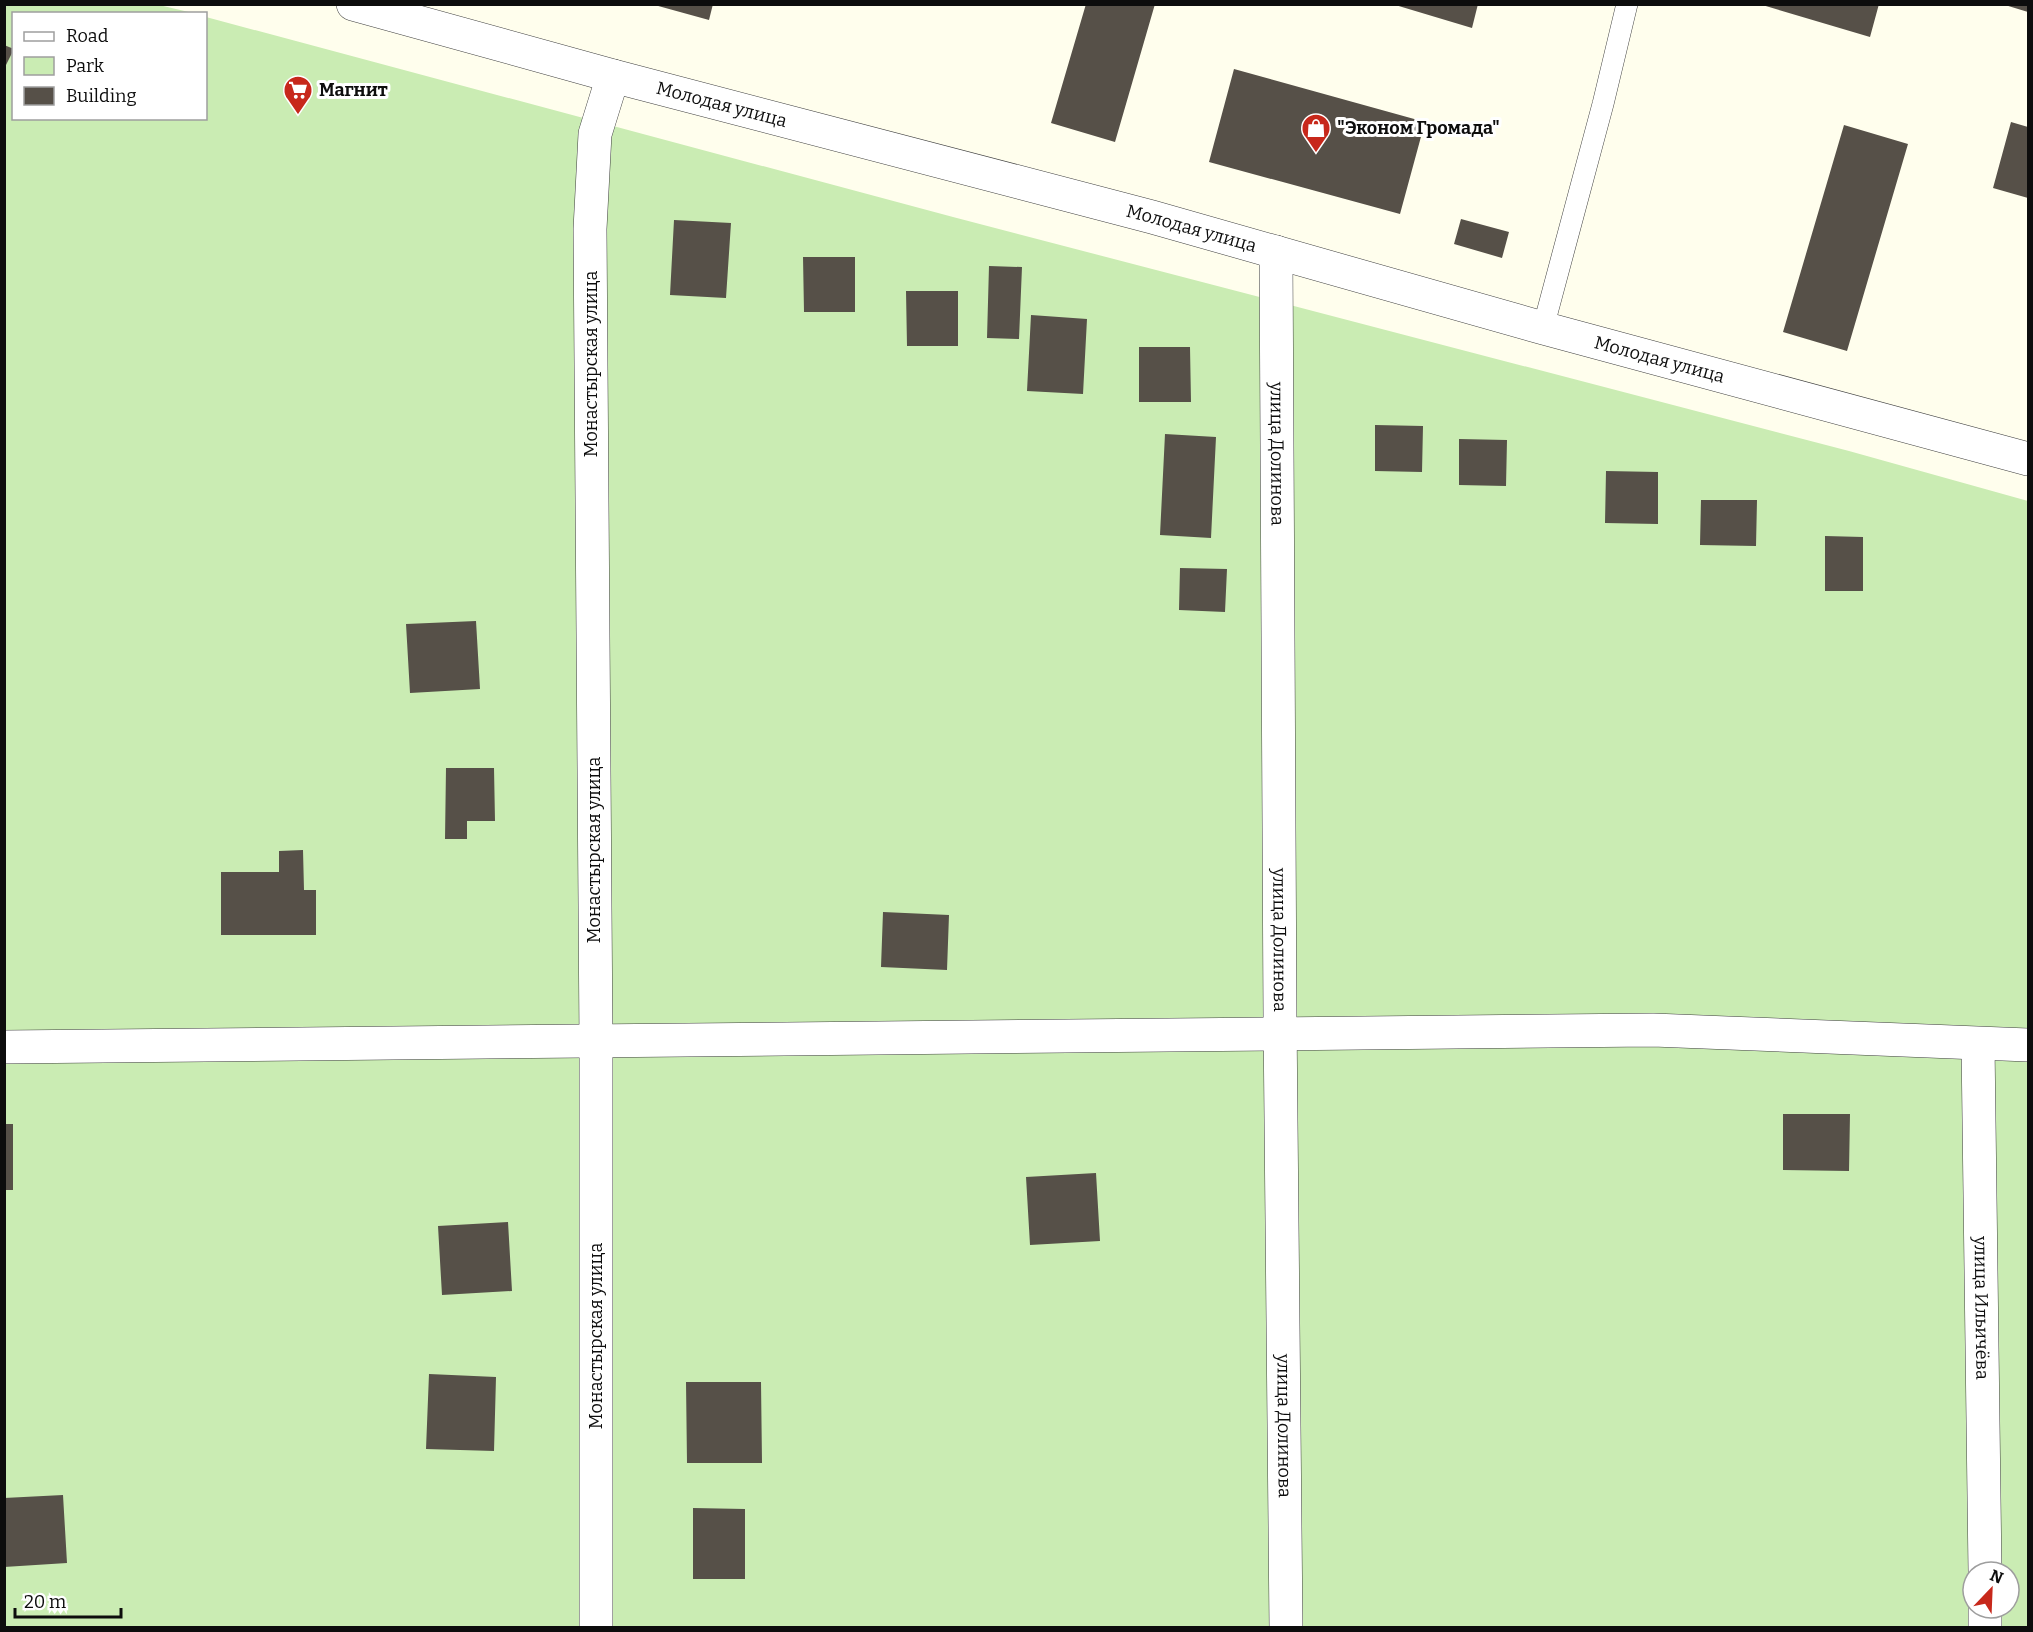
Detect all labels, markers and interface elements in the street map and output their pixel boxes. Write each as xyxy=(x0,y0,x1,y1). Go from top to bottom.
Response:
legend xyxy=(12,12,207,120)
text: Road xyxy=(66,25,109,47)
text: Park xyxy=(66,55,105,77)
supermarket icon: Магнит xyxy=(282,74,314,116)
street label: Молодая улица xyxy=(654,77,789,132)
place label: Магнит xyxy=(319,79,388,101)
text: Building xyxy=(66,85,137,107)
shop icon: "Эконом Громада" xyxy=(1300,112,1332,154)
place label: "Эконом Громада" xyxy=(1337,117,1500,139)
street label: Молодая улица xyxy=(1124,200,1259,257)
street label: Монастырская улица xyxy=(580,271,602,457)
street label: Молодая улица xyxy=(1592,331,1727,388)
street label: улица Долинова xyxy=(1266,381,1288,526)
street label: Монастырская улица xyxy=(583,757,605,943)
street label: улица Долинова xyxy=(1268,867,1291,1012)
street label: улица Ильичёва xyxy=(1970,1235,1993,1380)
street label: Монастырская улица xyxy=(585,1243,607,1429)
street label: улица Долинова xyxy=(1272,1353,1296,1498)
north arrow xyxy=(1961,1560,2021,1620)
text: N xyxy=(1987,1565,2006,1588)
scale bar xyxy=(15,1581,122,1619)
text: 20 m xyxy=(24,1591,66,1613)

